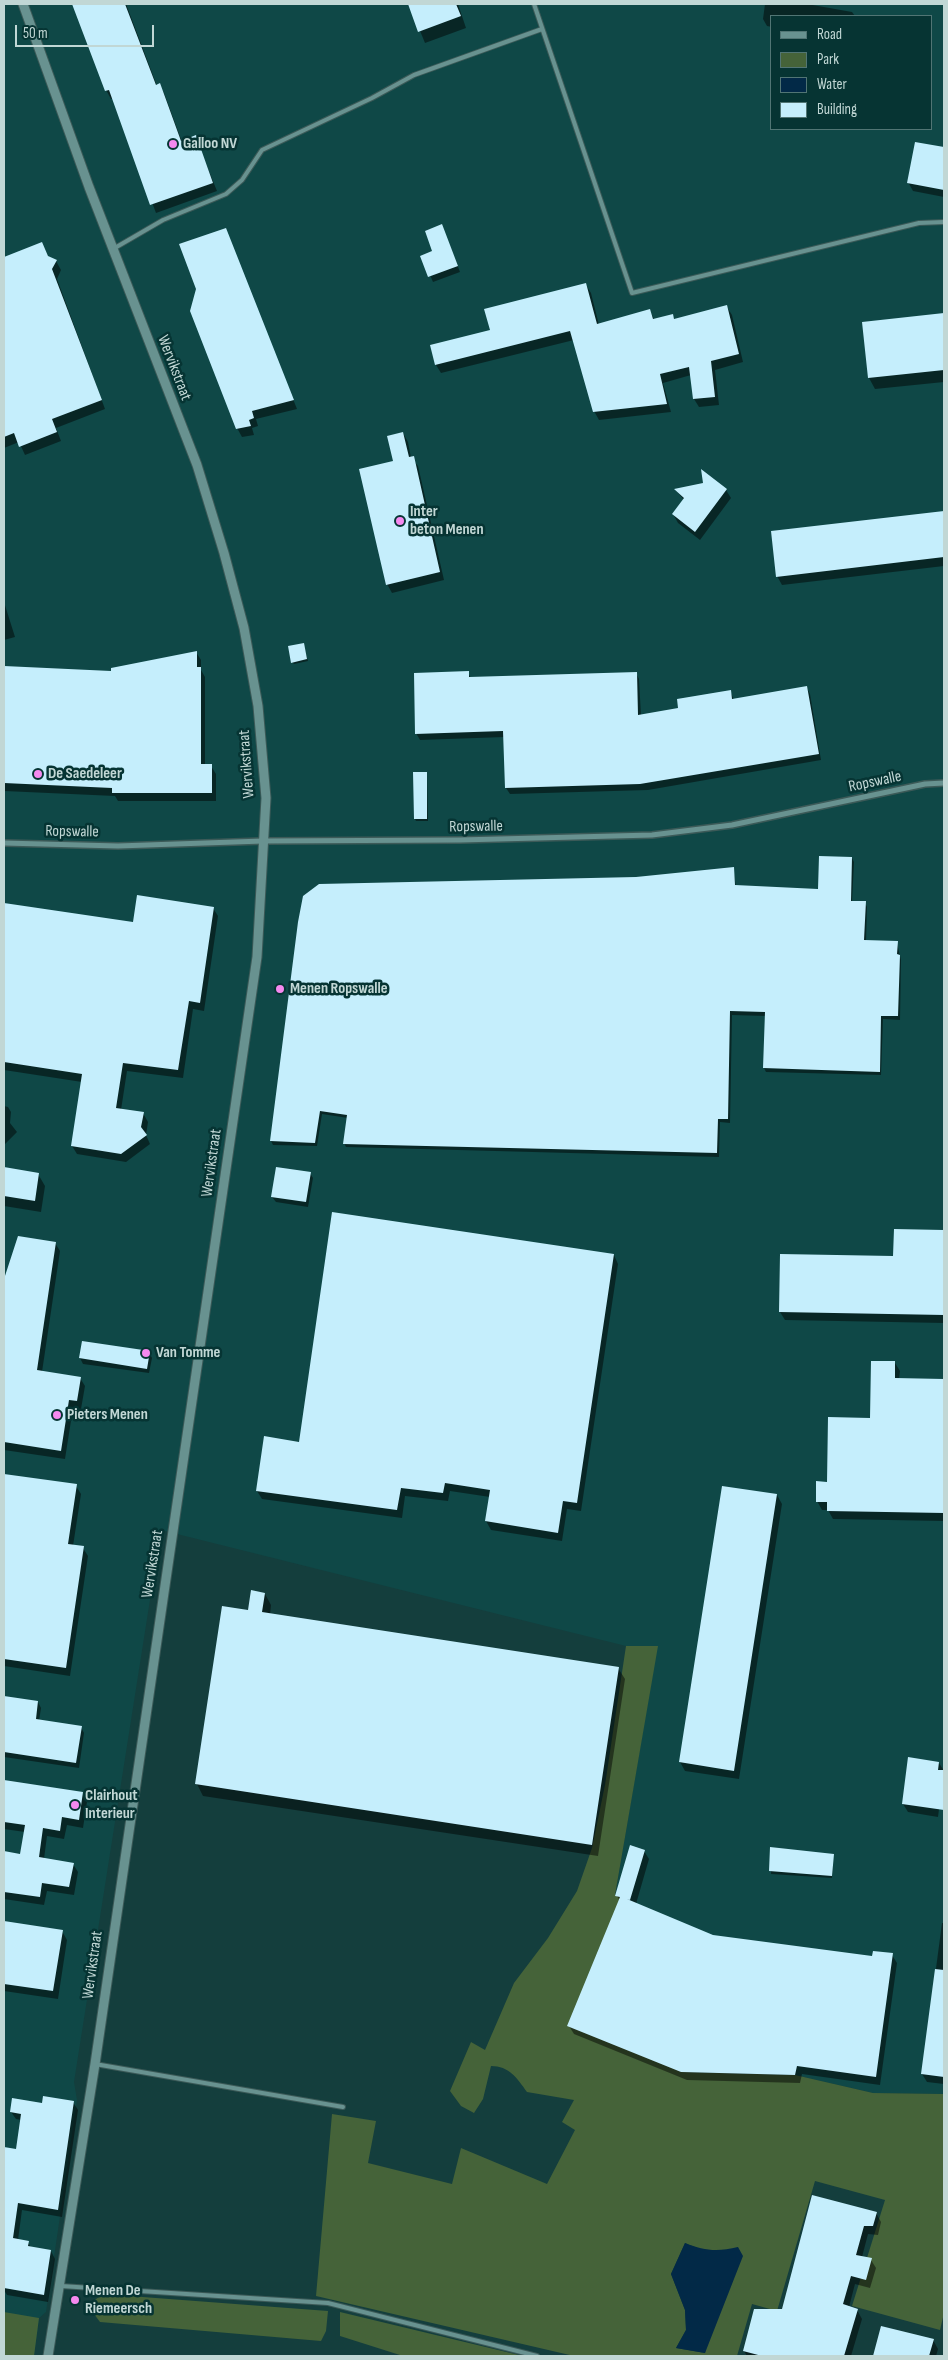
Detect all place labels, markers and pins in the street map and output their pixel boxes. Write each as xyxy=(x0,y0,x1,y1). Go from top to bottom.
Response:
place label: Galloo NV xyxy=(183,134,237,154)
marker: Galloo NV xyxy=(167,138,179,150)
place label: Inter beton Menen xyxy=(410,502,484,540)
marker: Inter beton Menen xyxy=(394,515,406,527)
place label: De Saedeleer xyxy=(48,764,122,784)
marker: De Saedeleer xyxy=(32,768,44,780)
place label: Menen Ropswalle xyxy=(290,979,388,999)
marker: Menen Ropswalle xyxy=(274,983,286,995)
place label: Van Tomme xyxy=(156,1343,220,1363)
marker: Van Tomme xyxy=(140,1347,152,1359)
place label: Pieters Menen xyxy=(67,1405,148,1425)
marker: Pieters Menen xyxy=(51,1409,63,1421)
place label: Clairhout Interieur xyxy=(85,1786,138,1824)
marker: Clairhout Interieur xyxy=(69,1799,81,1811)
place label: Menen De Riemeersch xyxy=(85,2281,152,2319)
marker: Menen De Riemeersch xyxy=(69,2294,81,2306)

